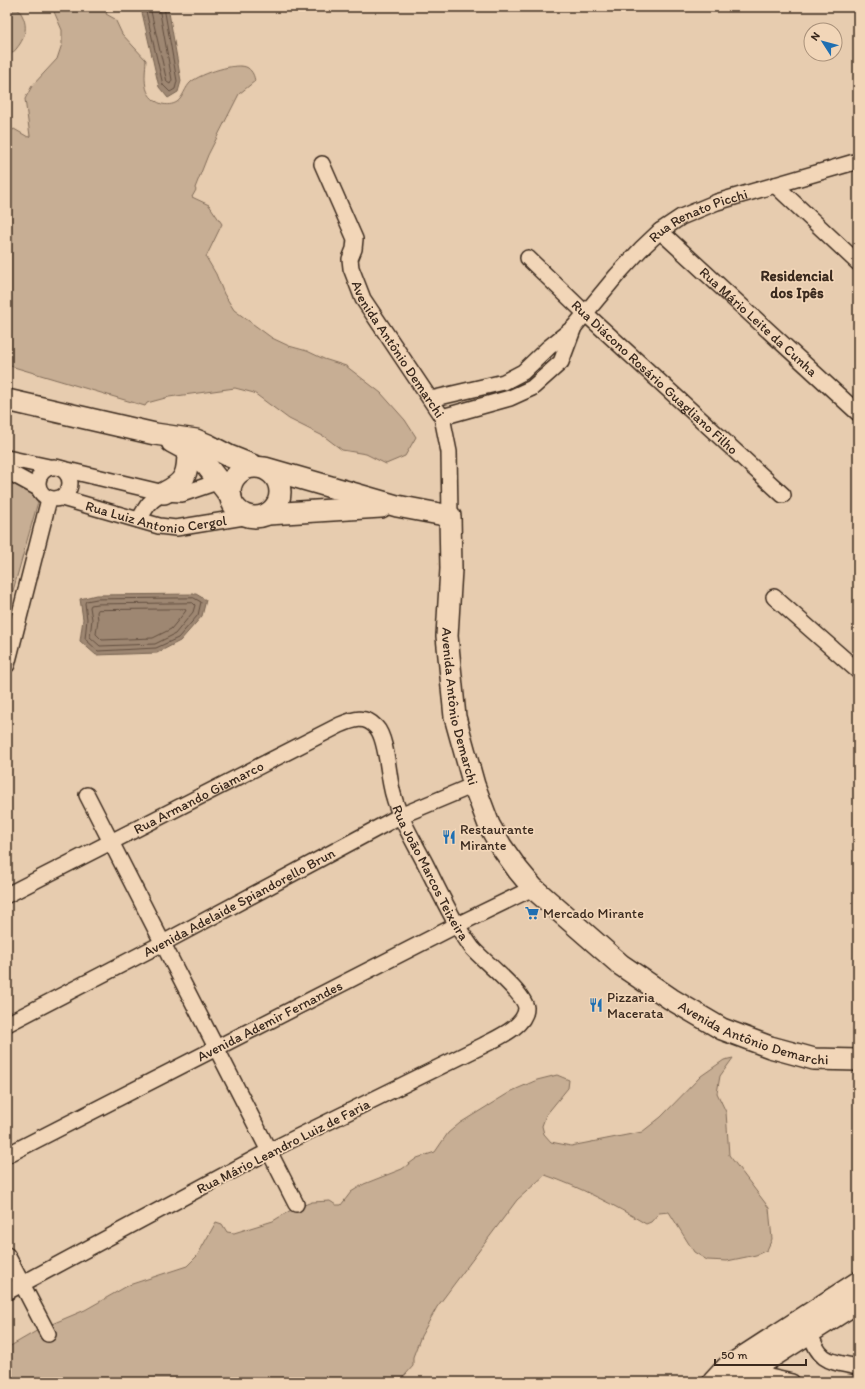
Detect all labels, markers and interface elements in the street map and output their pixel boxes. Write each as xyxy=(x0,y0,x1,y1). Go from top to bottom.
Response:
north arrow xyxy=(803,22,843,62)
text: N xyxy=(808,30,823,43)
street label: Rua Renato Picchi xyxy=(645,186,749,246)
street label: Rua Mário Leite da Cunha xyxy=(696,264,821,381)
district label: Residencial dos Ipês xyxy=(761,267,834,303)
street label: Avenida Antônio Demarchi xyxy=(348,278,448,421)
street label: Rua Diácono Rosário Guagliano Filho xyxy=(568,297,741,458)
street label: Rua Luiz Antonio Cergol xyxy=(83,497,228,537)
street label: Avenida Antônio Demarchi xyxy=(438,627,482,787)
street label: Rua Armando Giamarco xyxy=(131,757,267,838)
street label: Rua João Marcos Teixeira xyxy=(388,803,472,944)
place label: Restaurante Mirante xyxy=(460,821,534,854)
restaurant icon: Restaurante Mirante xyxy=(441,829,457,845)
street label: Avenida Adelaide Spiandorello Brun xyxy=(140,844,338,961)
supermarket icon: Mercado Mirante xyxy=(524,905,540,921)
place label: Mercado Mirante xyxy=(543,905,644,922)
street label: Avenida Ademir Fernandes xyxy=(194,977,345,1065)
place label: Pizzaria Macerata xyxy=(607,989,664,1022)
restaurant icon: Pizzaria Macerata xyxy=(588,997,604,1013)
street label: Avenida Antônio Demarchi xyxy=(675,997,829,1068)
street label: Rua Mário Leandro Luiz de Faria xyxy=(194,1095,373,1198)
scale bar xyxy=(715,1341,806,1367)
text: 50 m xyxy=(721,1348,747,1362)

